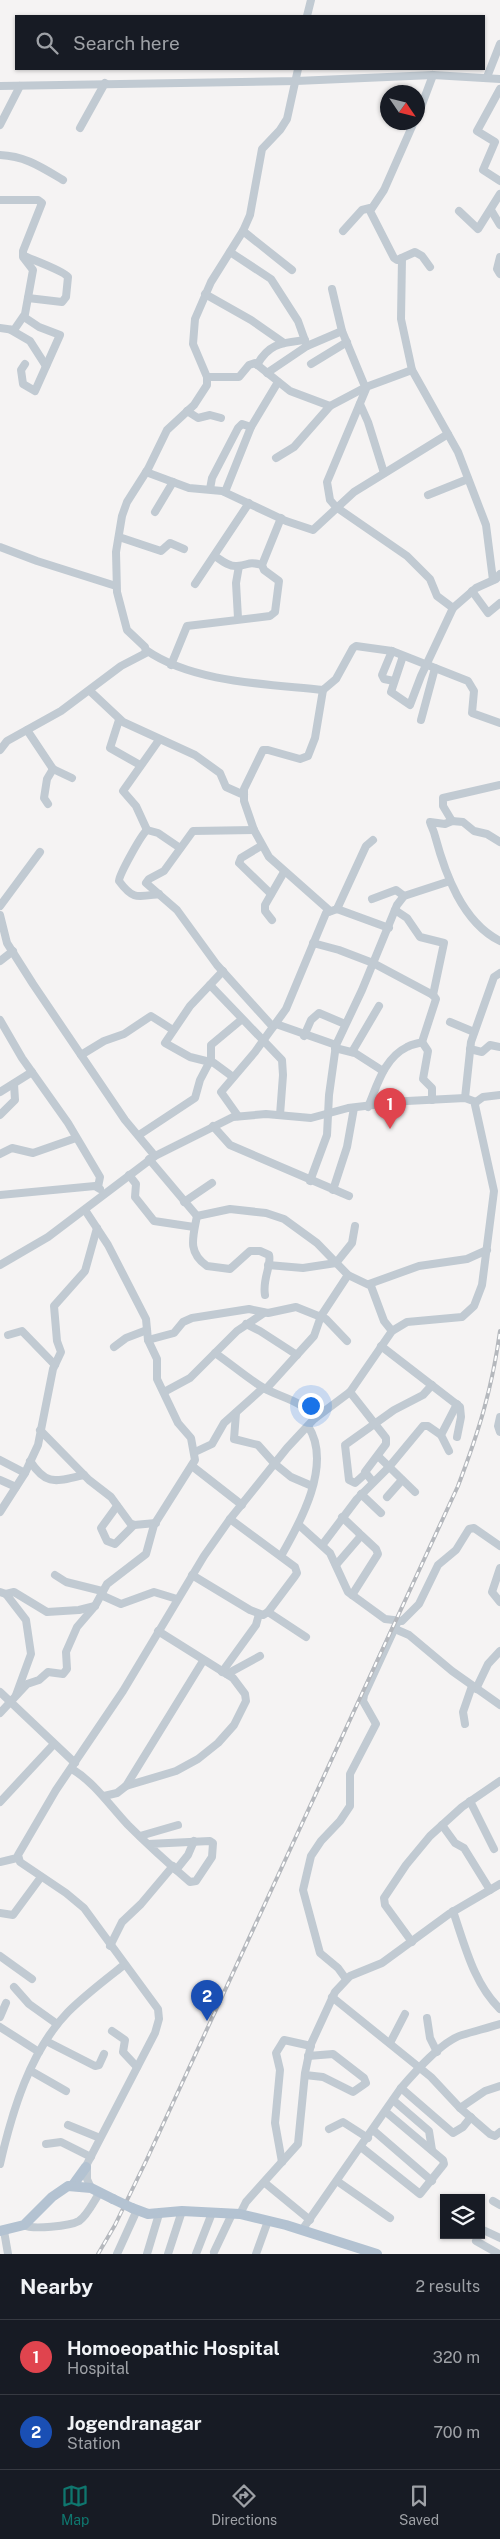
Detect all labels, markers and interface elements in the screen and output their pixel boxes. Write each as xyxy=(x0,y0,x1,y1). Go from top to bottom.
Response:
search box xyxy=(15,15,485,70)
icon: search xyxy=(33,29,61,57)
text: Search here xyxy=(73,32,180,54)
north arrow xyxy=(380,85,425,130)
pin: 1 xyxy=(374,1088,406,1129)
your location xyxy=(298,1393,324,1419)
pin: 2 xyxy=(191,1980,223,2021)
map controls xyxy=(440,2194,485,2239)
button: layers xyxy=(440,2194,485,2239)
text: Nearby xyxy=(20,2274,93,2299)
text: 2 results xyxy=(415,2277,480,2296)
text: Homoeopathic Hospital xyxy=(67,2337,280,2359)
text: 1 xyxy=(33,2348,39,2367)
text: 320 m xyxy=(433,2348,480,2367)
text: Hospital xyxy=(67,2359,130,2378)
text: Jogendranagar xyxy=(67,2412,202,2434)
text: 2 xyxy=(31,2423,41,2442)
text: 700 m xyxy=(434,2423,480,2442)
text: Station xyxy=(67,2434,121,2453)
tab: Map xyxy=(61,2482,89,2528)
tab: Directions xyxy=(211,2482,277,2528)
tab: Saved xyxy=(399,2482,439,2528)

